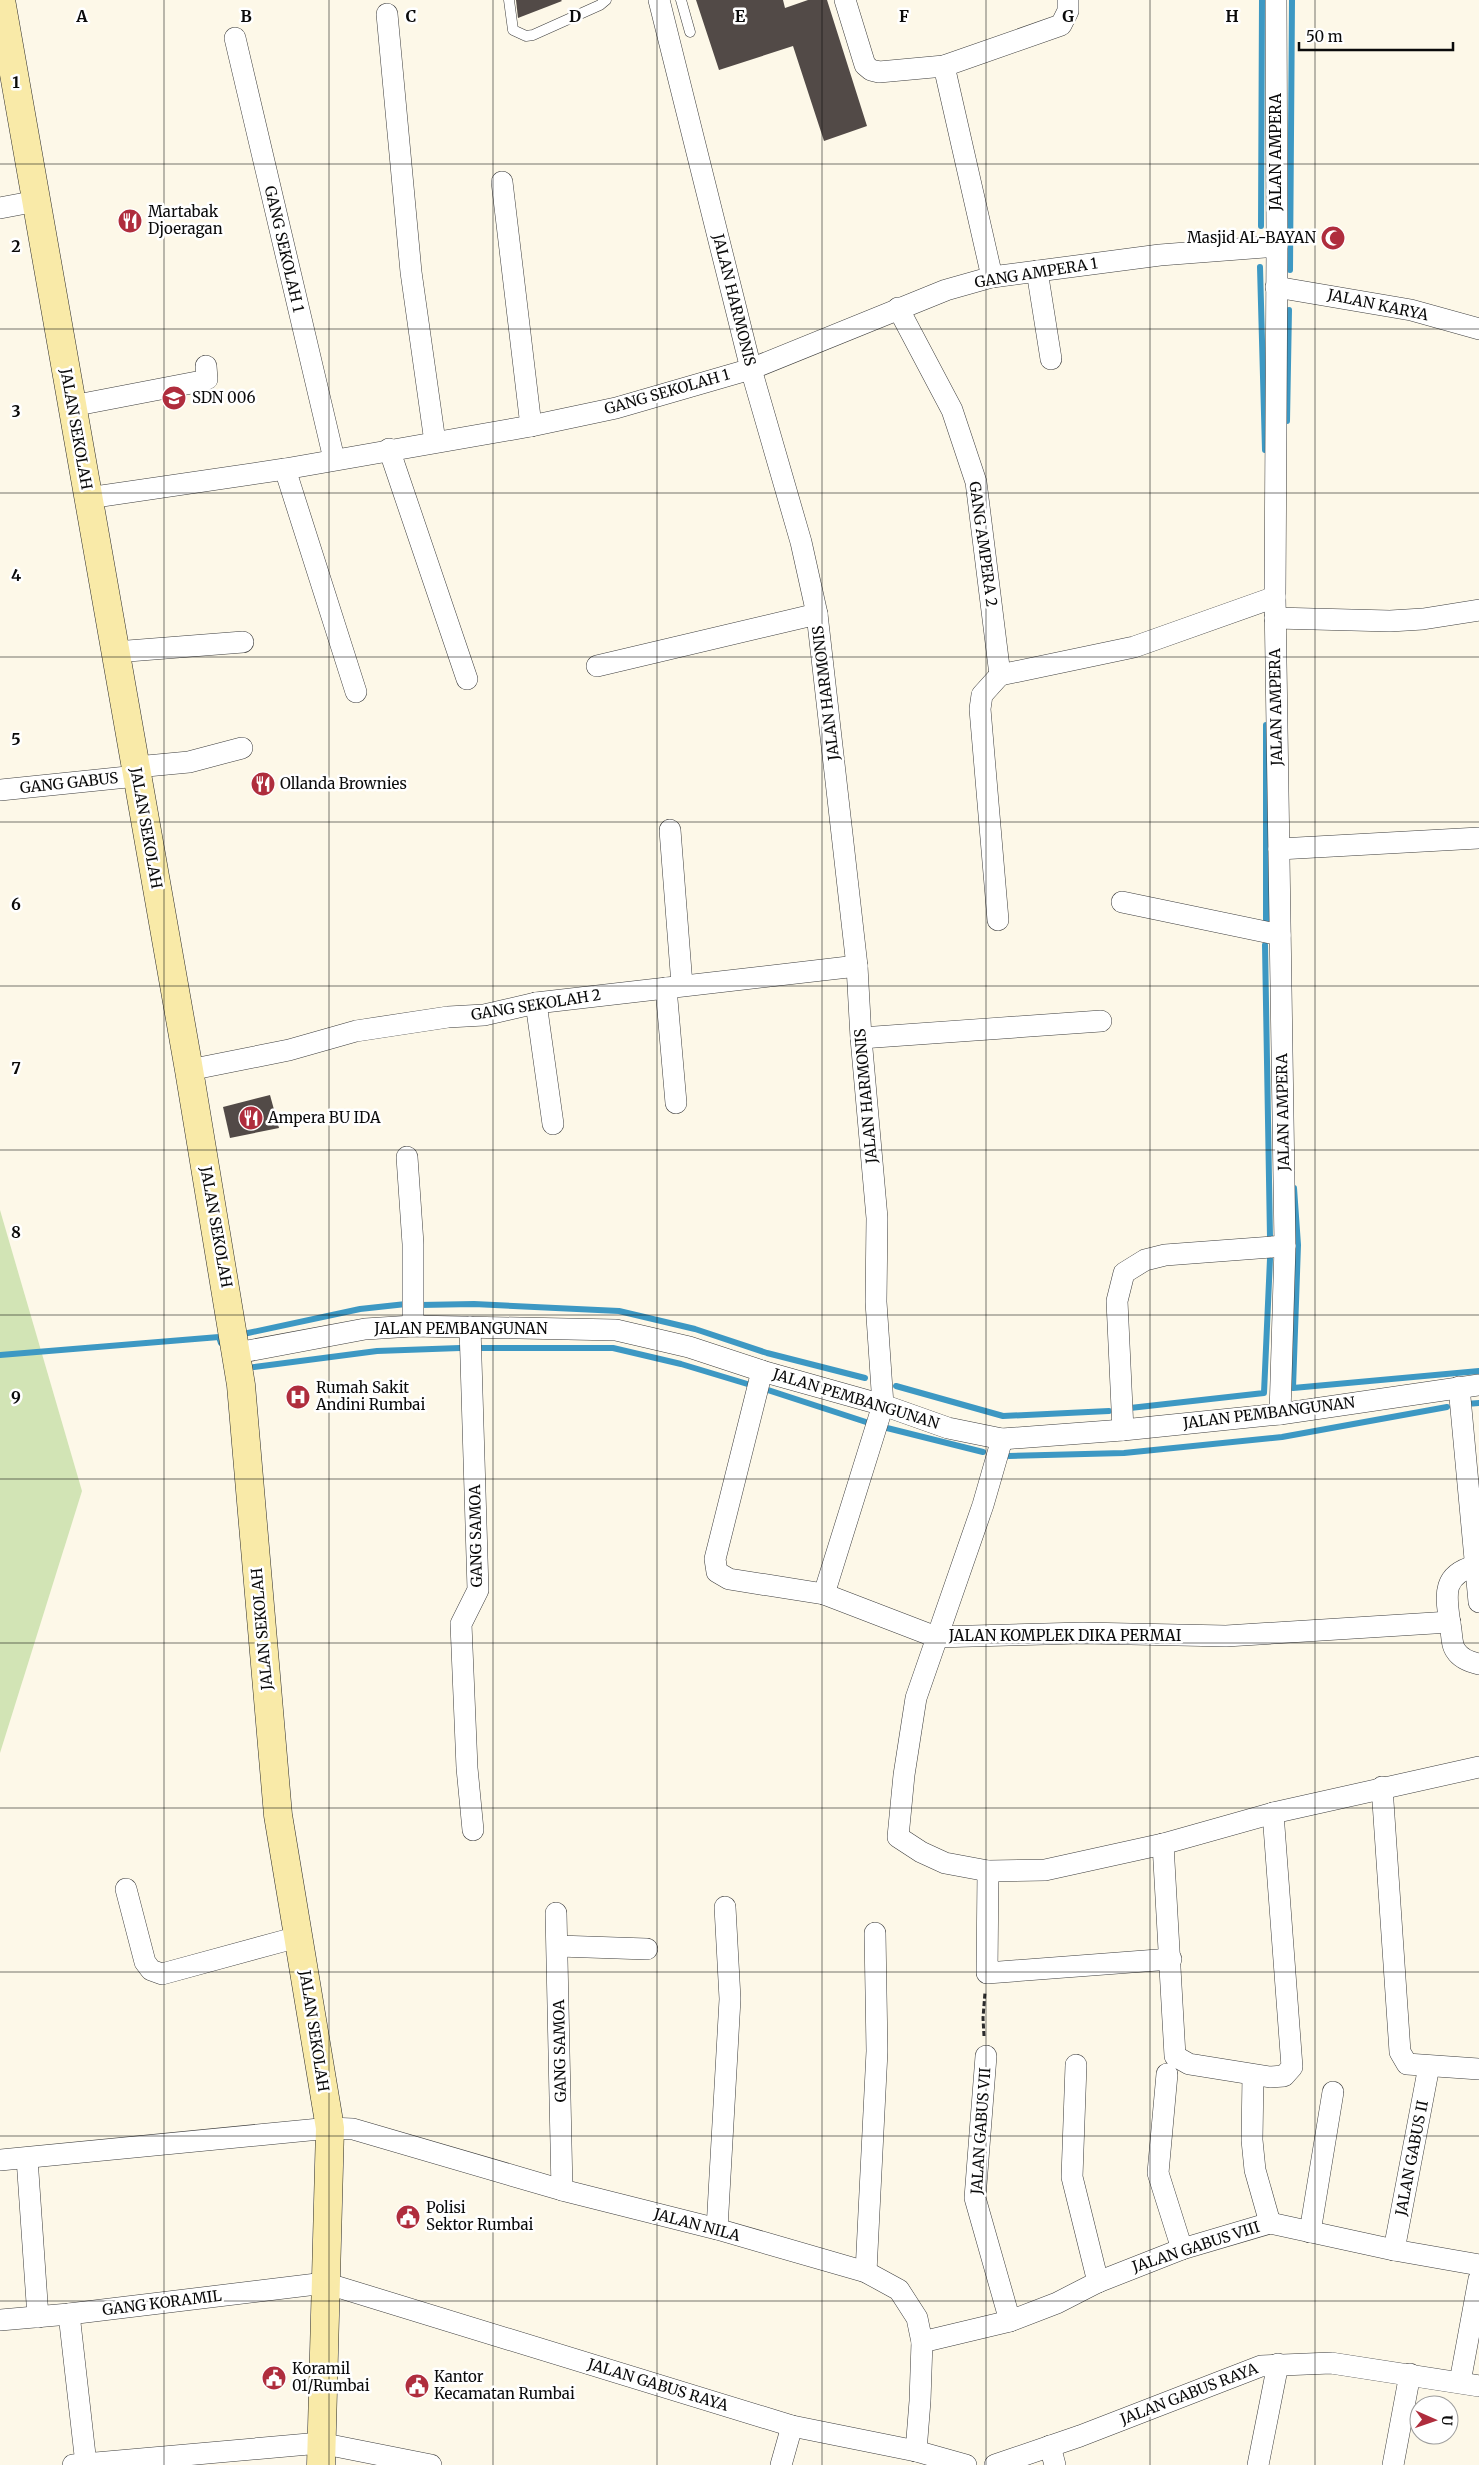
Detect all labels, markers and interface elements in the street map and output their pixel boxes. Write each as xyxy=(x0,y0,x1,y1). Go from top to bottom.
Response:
text: A xyxy=(75,6,88,26)
text: B xyxy=(240,6,252,26)
text: C xyxy=(406,6,416,26)
text: D xyxy=(569,6,581,26)
text: E xyxy=(735,6,746,26)
text: F xyxy=(899,6,909,26)
text: G xyxy=(1062,6,1074,26)
text: H xyxy=(1225,6,1239,26)
scale bar xyxy=(1299,20,1453,52)
text: 50 m xyxy=(1306,27,1343,46)
text: 1 xyxy=(12,72,20,92)
street label: JALAN AMPERA xyxy=(1266,93,1285,212)
street label: GANG SEKOLAH 1 xyxy=(261,184,308,314)
place label: Martabak Djoeragan xyxy=(148,202,223,238)
restaurant icon: Martabak Djoeragan xyxy=(117,208,143,234)
mosque icon: Masjid AL-BAYAN xyxy=(1320,225,1346,251)
place label: Masjid AL-BAYAN xyxy=(1187,228,1316,247)
street label: JALAN HARMONIS xyxy=(709,231,760,368)
text: 2 xyxy=(11,236,21,256)
street label: GANG AMPERA 1 xyxy=(973,253,1099,292)
street label: JALAN KARYA xyxy=(1325,284,1431,325)
street label: GANG SEKOLAH 1 xyxy=(602,365,732,418)
street label: JALAN SEKOLAH xyxy=(56,366,96,491)
school or university icon: SDN 006 xyxy=(161,385,187,411)
place label: SDN 006 xyxy=(192,388,256,407)
text: 3 xyxy=(11,401,21,421)
street label: GANG AMPERA 2 xyxy=(965,480,1002,608)
text: 4 xyxy=(11,565,21,585)
street label: JALAN HARMONIS xyxy=(808,625,843,763)
street label: JALAN AMPERA xyxy=(1265,648,1286,767)
text: 5 xyxy=(11,729,21,749)
street label: JALAN SEKOLAH xyxy=(126,765,166,890)
street label: GANG GABUS xyxy=(19,768,119,797)
restaurant icon: Ollanda Brownies xyxy=(250,771,276,797)
place label: Ollanda Brownies xyxy=(280,774,407,793)
text: 6 xyxy=(11,894,21,914)
street label: GANG SEKOLAH 2 xyxy=(470,985,602,1024)
street label: JALAN HARMONIS xyxy=(850,1028,881,1165)
street label: JALAN AMPERA xyxy=(1272,1053,1293,1172)
text: 7 xyxy=(11,1058,21,1078)
restaurant icon: Ampera BU IDA xyxy=(238,1105,264,1131)
place label: Ampera BU IDA xyxy=(267,1108,381,1127)
street label: JALAN SEKOLAH xyxy=(196,1164,236,1289)
text: 8 xyxy=(11,1222,21,1242)
street label: JALAN PEMBANGUNAN xyxy=(373,1319,548,1338)
street label: JALAN PEMBANGUNAN xyxy=(770,1364,942,1433)
place label: Rumah Sakit Andini Rumbai xyxy=(315,1378,425,1414)
hospital icon: Rumah Sakit Andini Rumbai xyxy=(285,1384,311,1410)
text: 9 xyxy=(11,1387,21,1407)
street label: JALAN PEMBANGUNAN xyxy=(1181,1392,1356,1433)
street label: GANG SAMOA xyxy=(465,1484,486,1588)
street label: JALAN SEKOLAH xyxy=(247,1567,276,1692)
street label: JALAN KOMPLEK DIKA PERMAI xyxy=(948,1626,1181,1645)
street label: JALAN SEKOLAH xyxy=(295,1968,333,2093)
street label: GANG SAMOA xyxy=(549,1999,570,2103)
street label: JALAN GABUS VII xyxy=(967,2067,994,2196)
street label: JALAN GABUS II xyxy=(1391,2099,1432,2218)
place label: Polisi Sektor Rumbai xyxy=(426,2198,533,2234)
public building icon: Polisi Sektor Rumbai xyxy=(395,2204,421,2230)
street label: JALAN NILA xyxy=(651,2204,743,2245)
street label: JALAN GABUS VIII xyxy=(1129,2217,1262,2276)
street label: GANG KORAMIL xyxy=(101,2286,223,2319)
street label: JALAN GABUS RAYA xyxy=(585,2354,731,2415)
street label: JALAN GABUS RAYA xyxy=(1116,2358,1261,2429)
place label: Koramil 01/Rumbai xyxy=(292,2359,370,2395)
public building icon: Koramil 01/Rumbai xyxy=(261,2365,287,2391)
place label: Kantor Kecamatan Rumbai xyxy=(434,2367,575,2403)
public building icon: Kantor Kecamatan Rumbai xyxy=(404,2373,430,2399)
north arrow xyxy=(1409,2395,1459,2445)
text: U xyxy=(1438,2415,1456,2427)

